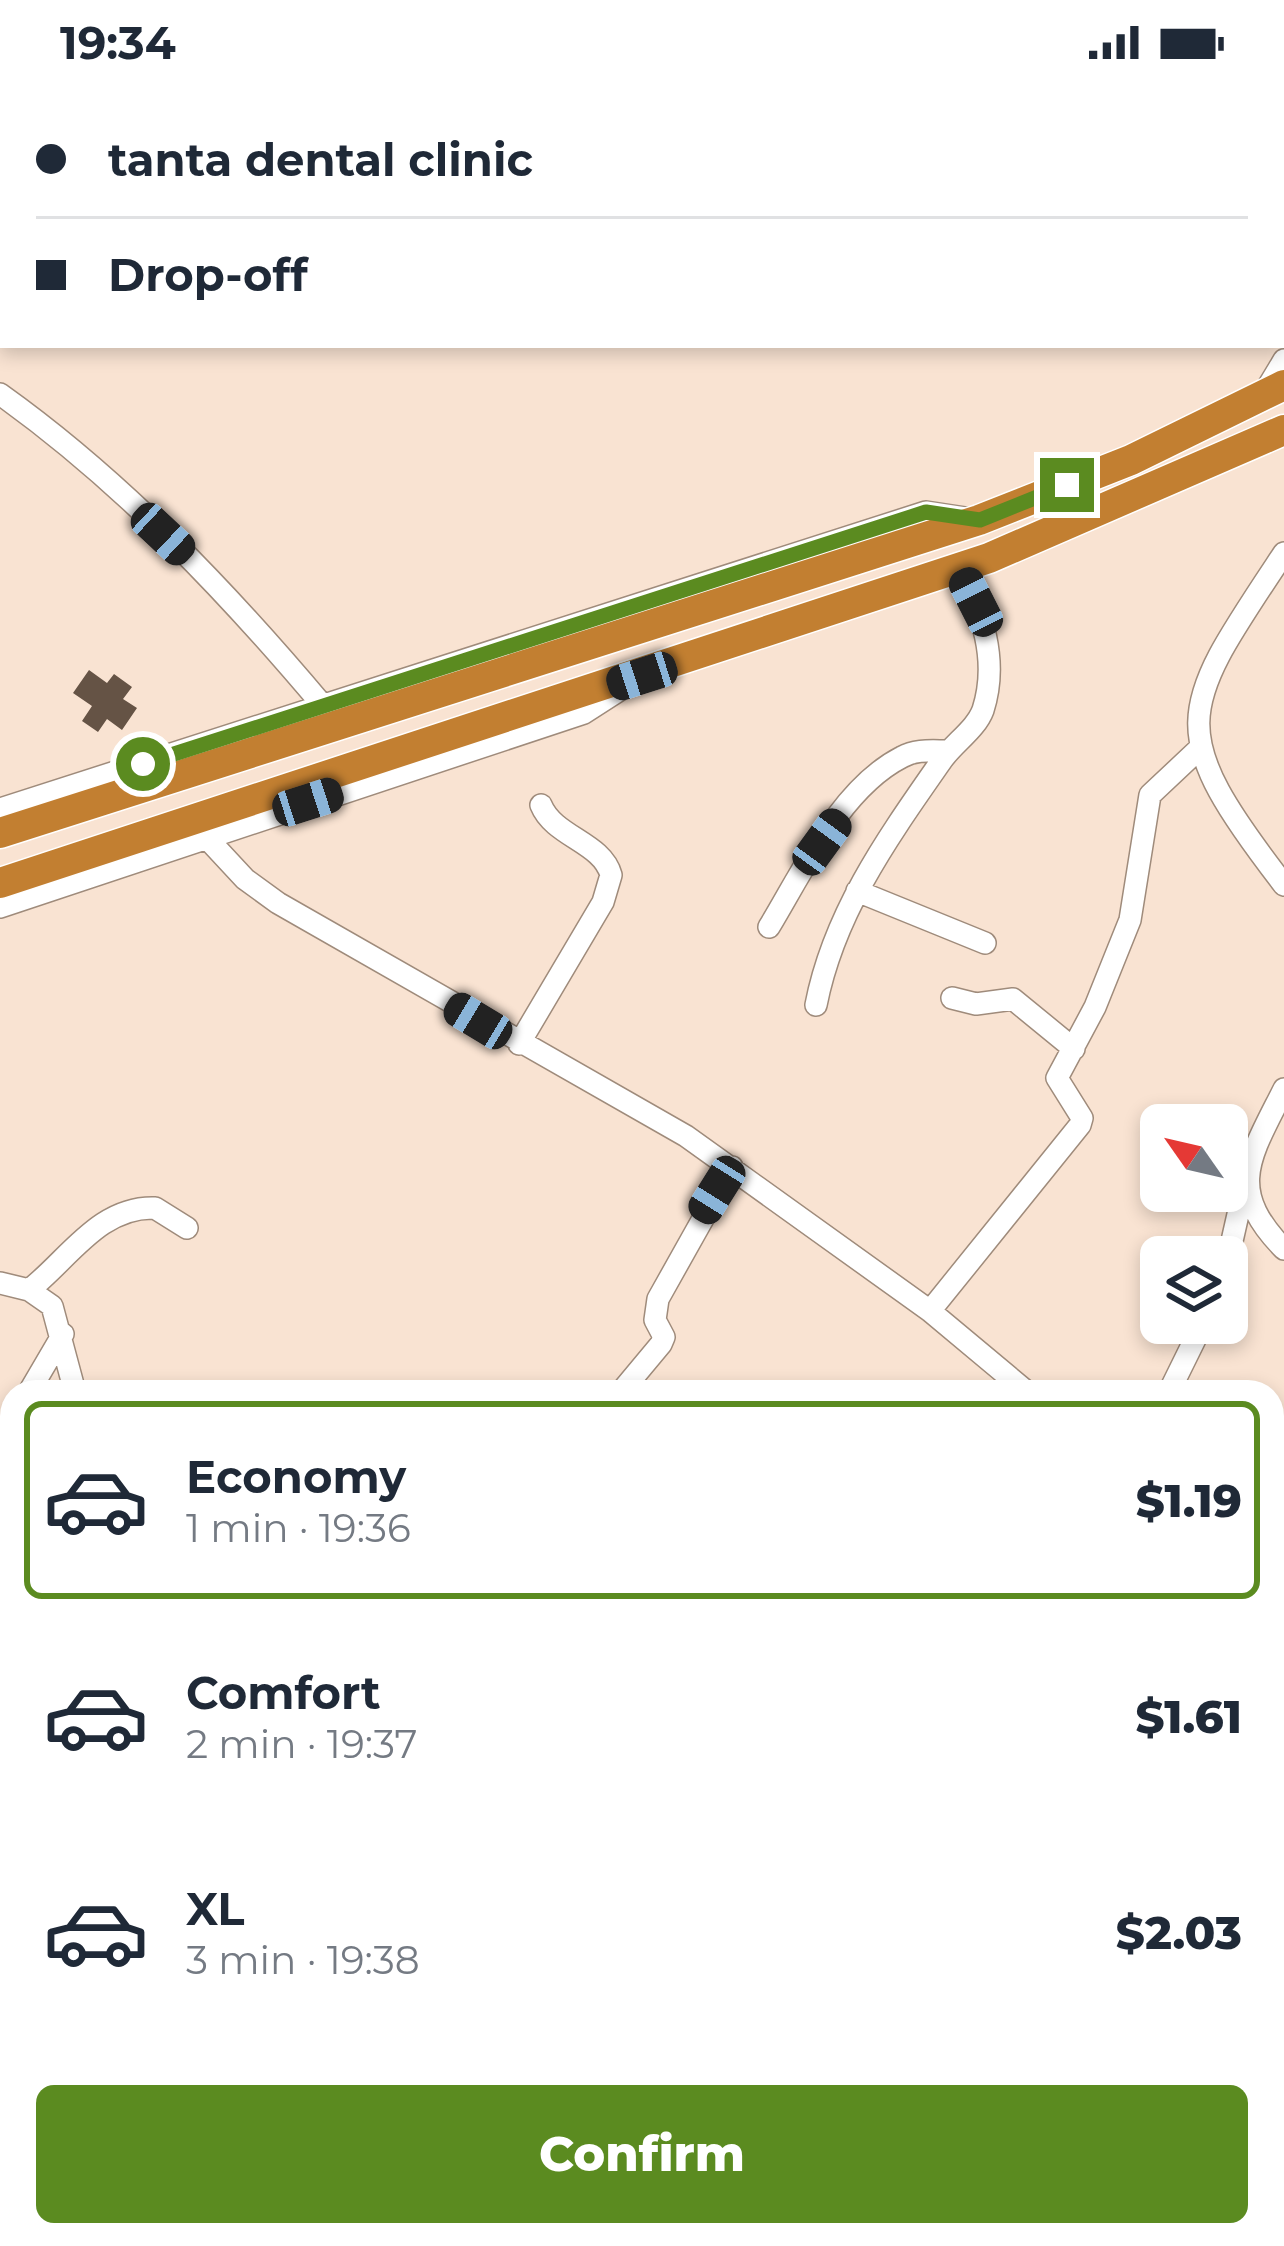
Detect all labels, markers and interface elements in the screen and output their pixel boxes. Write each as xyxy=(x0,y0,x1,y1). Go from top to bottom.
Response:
text: 19:34 xyxy=(60,15,176,70)
text: tanta dental clinic xyxy=(108,132,533,187)
text: Drop-off xyxy=(108,247,308,302)
route end xyxy=(1040,458,1094,512)
car xyxy=(124,496,202,572)
car xyxy=(944,562,1008,642)
car xyxy=(602,648,682,704)
route start xyxy=(116,737,170,791)
car xyxy=(268,774,348,830)
car xyxy=(786,802,858,882)
car xyxy=(438,987,518,1055)
north arrow xyxy=(1140,1104,1248,1212)
map controls xyxy=(1140,1104,1248,1344)
car xyxy=(683,1150,751,1230)
button: layers xyxy=(1140,1236,1248,1344)
icon: car xyxy=(42,1446,150,1554)
text: Economy xyxy=(186,1449,406,1504)
text: $1.19 xyxy=(1136,1473,1242,1528)
text: 1 min · 19:36 xyxy=(186,1504,411,1552)
icon: car xyxy=(42,1662,150,1770)
text: Comfort xyxy=(186,1665,381,1720)
text: $1.61 xyxy=(1136,1689,1242,1744)
text: 2 min · 19:37 xyxy=(186,1720,417,1768)
icon: car xyxy=(42,1878,150,1986)
text: XL xyxy=(186,1881,244,1936)
text: $2.03 xyxy=(1116,1905,1242,1960)
text: 3 min · 19:38 xyxy=(186,1936,420,1984)
button: Confirm xyxy=(36,2085,1248,2223)

